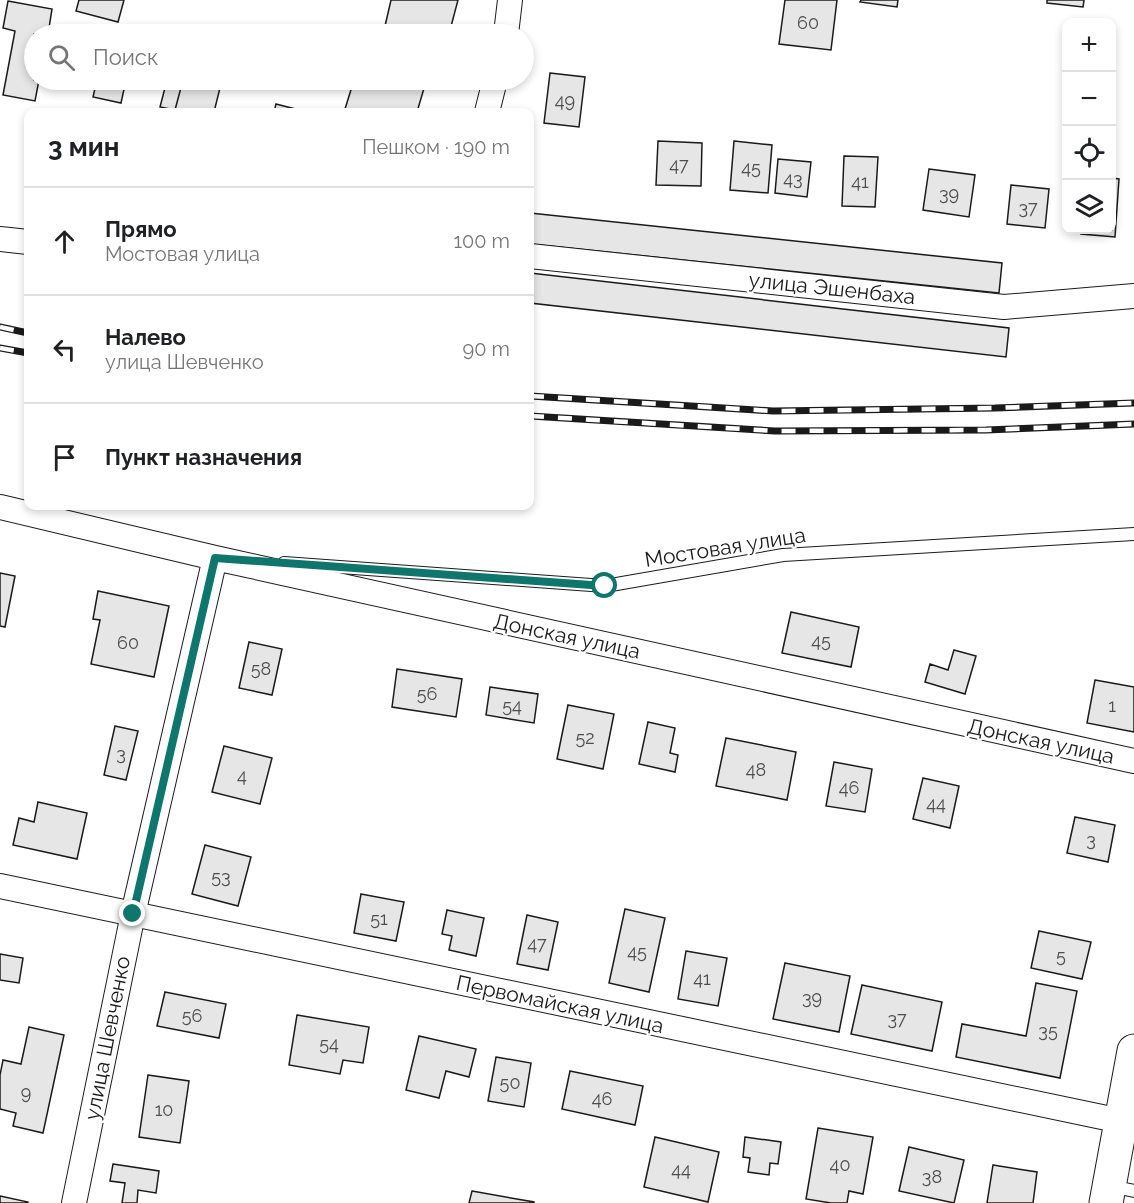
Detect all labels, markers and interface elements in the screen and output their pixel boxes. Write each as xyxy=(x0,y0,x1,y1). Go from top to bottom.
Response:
house number: 60 xyxy=(797,12,819,33)
map controls xyxy=(1062,18,1116,234)
button: + xyxy=(1062,18,1116,72)
search box xyxy=(24,24,534,90)
icon: search xyxy=(45,41,78,74)
text: Поиск xyxy=(93,44,158,70)
button: − xyxy=(1062,72,1116,126)
house number: 49 xyxy=(555,90,575,111)
button: locate xyxy=(1062,126,1116,180)
text: 3 мин xyxy=(48,132,119,162)
text: Пешком · 190 m xyxy=(362,135,510,159)
house number: 47 xyxy=(669,154,689,175)
house number: 45 xyxy=(741,157,761,178)
house number: 43 xyxy=(783,168,803,189)
house number: 41 xyxy=(851,171,869,192)
button: layers xyxy=(1062,180,1116,234)
house number: 39 xyxy=(939,183,959,204)
house number: 37 xyxy=(1018,197,1038,218)
text: Прямо xyxy=(105,216,177,242)
icon: ahead xyxy=(48,225,81,258)
text: 100 m xyxy=(453,229,510,253)
text: Мостовая улица xyxy=(105,242,260,266)
street label: улица Эшенбаха xyxy=(748,267,916,309)
text: Налево xyxy=(105,324,186,350)
icon: left xyxy=(48,333,81,366)
text: 90 m xyxy=(463,337,510,361)
text: улица Шевченко xyxy=(105,350,264,374)
icon: arrive xyxy=(48,441,81,474)
text: Пункт назначения xyxy=(105,444,302,470)
street label: Мостовая улица xyxy=(643,522,807,572)
route start xyxy=(591,572,617,598)
street label: Донская улица xyxy=(491,608,643,664)
house number: 45 xyxy=(811,630,831,651)
house number: 60 xyxy=(117,632,139,653)
house number: 58 xyxy=(251,658,271,679)
house number: 56 xyxy=(417,683,437,704)
house number: 54 xyxy=(502,695,522,716)
house number: 1 xyxy=(1108,695,1116,716)
street label: Донская улица xyxy=(965,713,1117,769)
house number: 52 xyxy=(575,727,595,748)
house number: 3 xyxy=(116,743,126,764)
house number: 48 xyxy=(746,759,766,780)
house number: 4 xyxy=(237,765,247,786)
house number: 46 xyxy=(839,777,859,798)
house number: 44 xyxy=(926,793,946,814)
house number: 3 xyxy=(1086,829,1096,850)
house number: 53 xyxy=(211,866,231,887)
route end xyxy=(119,900,145,926)
house number: 51 xyxy=(370,908,388,929)
house number: 47 xyxy=(527,933,547,954)
house number: 45 xyxy=(627,941,647,962)
house number: 5 xyxy=(1056,945,1066,966)
street label: улица Шевченко xyxy=(79,954,135,1122)
house number: 41 xyxy=(693,968,711,989)
street label: Первомайская улица xyxy=(454,970,666,1038)
house number: 39 xyxy=(802,987,822,1008)
house number: 56 xyxy=(182,1005,202,1026)
house number: 37 xyxy=(887,1008,907,1029)
house number: 35 xyxy=(1038,1020,1058,1041)
house number: 54 xyxy=(319,1033,339,1054)
house number: 50 xyxy=(500,1072,520,1093)
house number: 9 xyxy=(21,1082,31,1103)
house number: 46 xyxy=(592,1088,612,1109)
house number: 10 xyxy=(155,1099,173,1120)
house number: 40 xyxy=(830,1154,850,1175)
house number: 44 xyxy=(671,1159,691,1180)
house number: 38 xyxy=(922,1166,942,1187)

